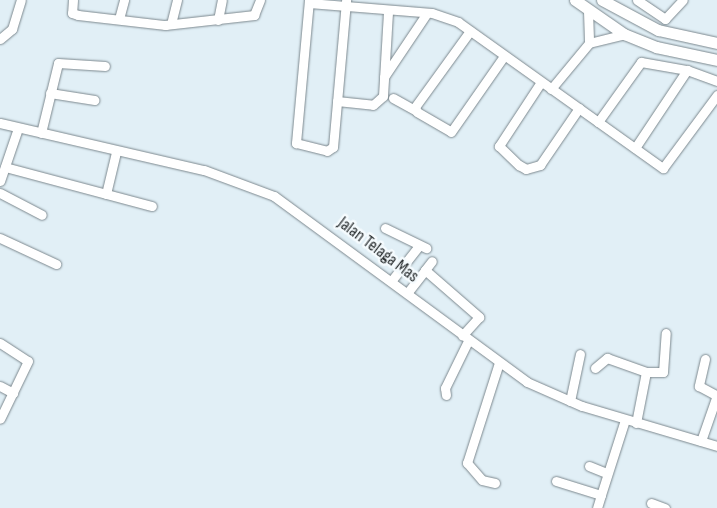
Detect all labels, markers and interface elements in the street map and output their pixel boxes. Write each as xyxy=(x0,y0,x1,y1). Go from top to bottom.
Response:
street label: Jalan Telaga Mas xyxy=(333,213,423,287)

